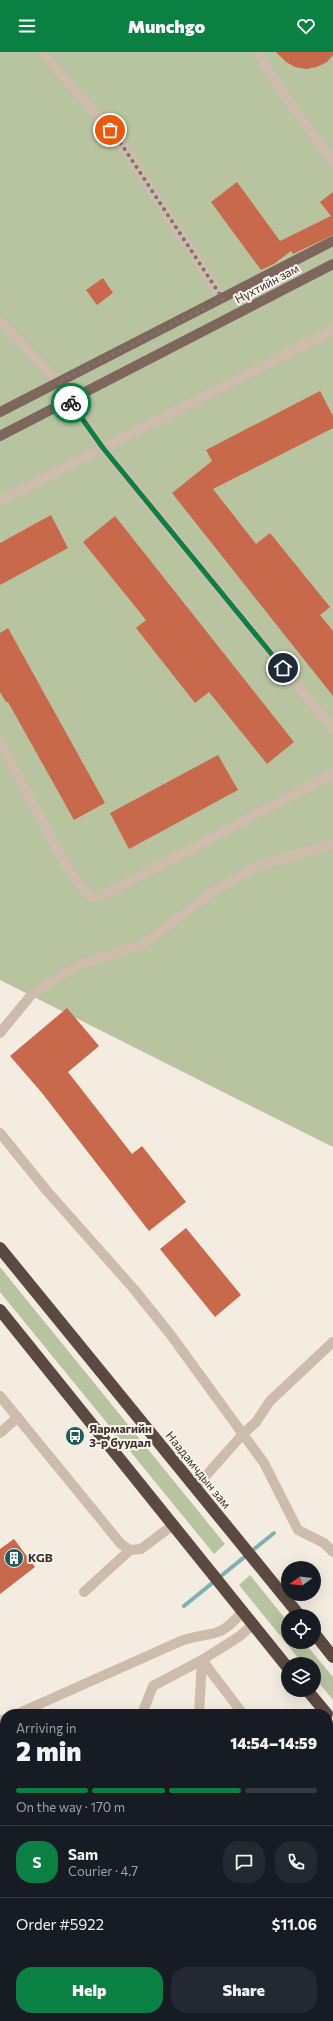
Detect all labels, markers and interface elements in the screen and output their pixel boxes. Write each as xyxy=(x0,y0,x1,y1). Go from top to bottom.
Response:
icon: menu xyxy=(16,15,38,37)
text: Munchgo xyxy=(128,15,205,37)
icon: heart xyxy=(295,15,317,37)
pin xyxy=(93,113,127,147)
icon: bag xyxy=(99,119,121,141)
street label: Нүхтийн зам xyxy=(232,260,301,306)
courier xyxy=(51,383,91,423)
icon: bike xyxy=(60,392,82,414)
pin xyxy=(266,651,300,685)
icon: home xyxy=(272,657,294,679)
place label: Яармагийн 3-р буудал xyxy=(89,1421,152,1449)
bus stop icon: Яармагийн 3-р буудал xyxy=(64,1425,86,1447)
street label: Наадамчдын зам xyxy=(163,1428,234,1511)
building icon: KGB xyxy=(3,1547,25,1569)
place label: KGB xyxy=(28,1550,53,1564)
north arrow xyxy=(281,1561,321,1601)
map controls xyxy=(281,1561,321,1697)
button: locate xyxy=(281,1609,321,1649)
button: layers xyxy=(281,1657,321,1697)
text: Arriving in xyxy=(16,1720,76,1736)
text: 14:54–14:59 xyxy=(230,1734,317,1752)
text: 2 min xyxy=(16,1735,81,1766)
text: On the way · 170 m xyxy=(16,1799,125,1815)
button: chat xyxy=(223,1841,265,1883)
button: phone xyxy=(275,1841,317,1883)
text: Sam xyxy=(68,1845,98,1863)
text: S xyxy=(32,1853,42,1871)
text: Courier · 4.7 xyxy=(68,1863,138,1879)
text: Order #5922 xyxy=(16,1915,104,1933)
text: $11.06 xyxy=(272,1915,317,1933)
button: Help xyxy=(16,1967,163,2013)
button: Share xyxy=(171,1967,317,2013)

